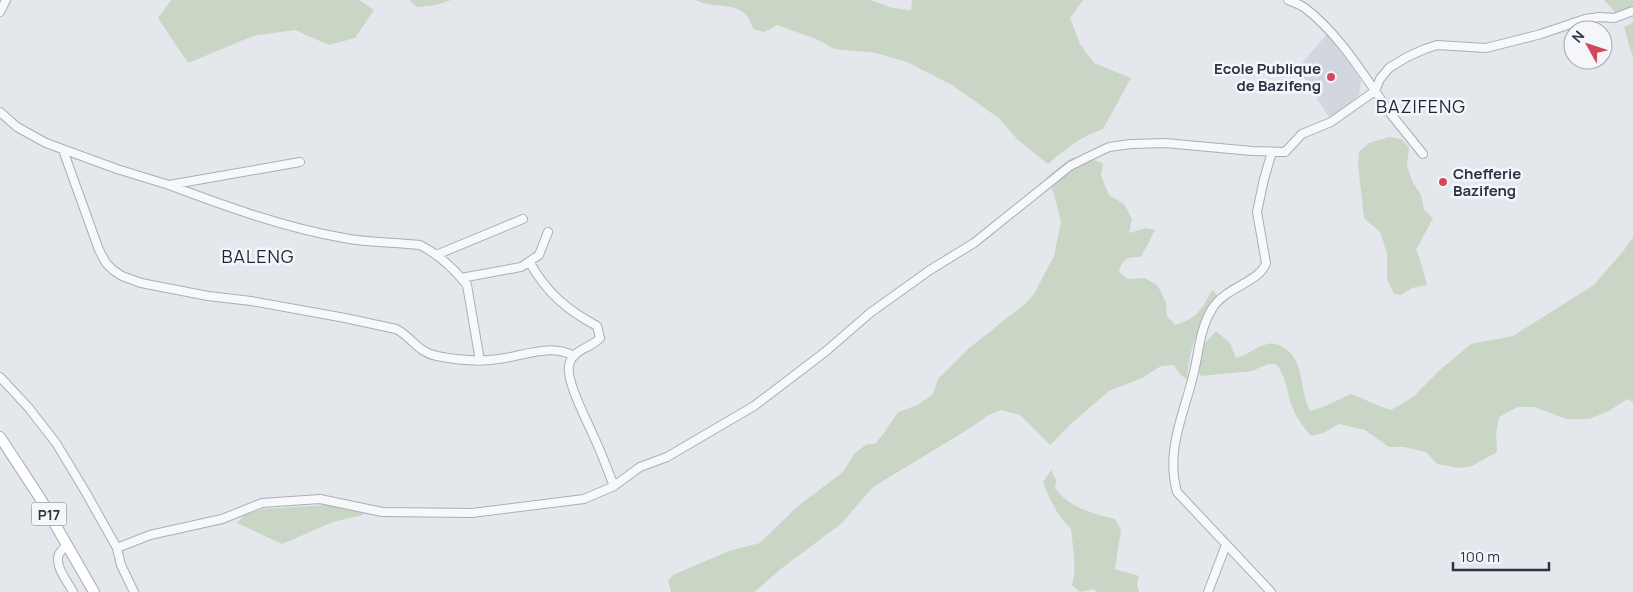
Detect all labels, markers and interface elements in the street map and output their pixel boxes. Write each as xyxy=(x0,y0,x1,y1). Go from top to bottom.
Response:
north arrow xyxy=(1563,20,1613,70)
text: N xyxy=(1567,26,1588,46)
place label: Ecole Publique de Bazifeng xyxy=(1214,58,1321,96)
marker: Ecole Publique de Bazifeng xyxy=(1325,71,1337,83)
district label: BAZIFENG xyxy=(1376,94,1466,118)
place label: Chefferie Bazifeng xyxy=(1453,163,1521,201)
marker: Chefferie Bazifeng xyxy=(1437,176,1449,188)
district label: BALENG xyxy=(222,244,294,268)
road number: P17 xyxy=(32,502,66,526)
scale bar xyxy=(1453,540,1549,572)
text: 100 m xyxy=(1460,546,1500,567)

